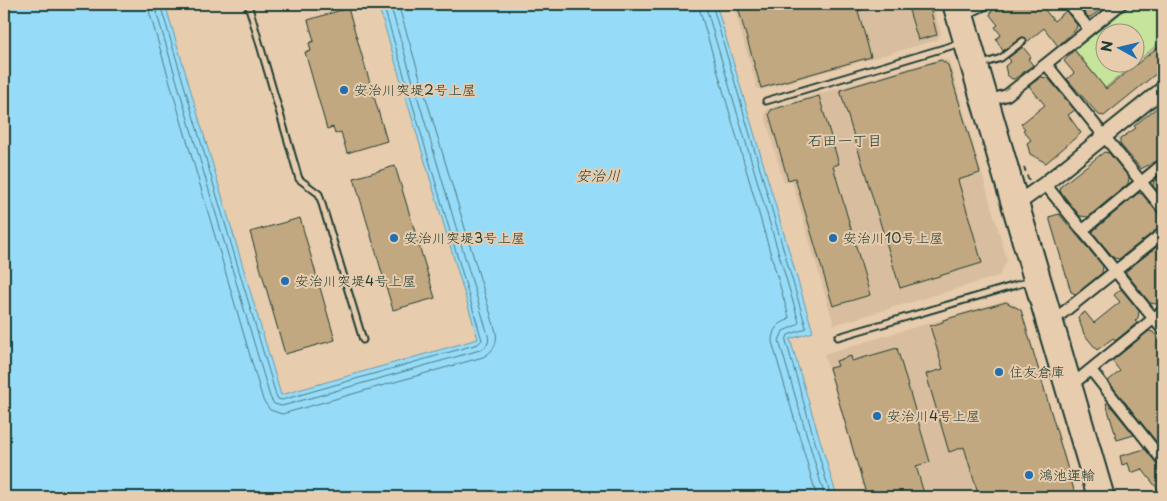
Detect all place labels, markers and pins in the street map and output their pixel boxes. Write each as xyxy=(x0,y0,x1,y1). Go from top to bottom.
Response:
place label: 安治川突堤2号上屋 xyxy=(354,79,476,100)
marker: 安治川突堤2号上屋 xyxy=(338,84,350,96)
place label: 安治川突堤3号上屋 xyxy=(404,227,525,248)
place label: 安治川10号上屋 xyxy=(843,227,944,248)
marker: 安治川突堤3号上屋 xyxy=(388,232,400,244)
marker: 安治川10号上屋 xyxy=(827,232,839,244)
place label: 安治川突堤4号上屋 xyxy=(295,270,416,291)
marker: 安治川突堤4号上屋 xyxy=(279,275,291,287)
place label: 住友倉庫 xyxy=(1009,361,1065,382)
marker: 住友倉庫 xyxy=(993,366,1005,378)
place label: 安治川4号上屋 xyxy=(887,405,980,426)
marker: 安治川4号上屋 xyxy=(871,410,883,422)
place label: 鴻池運輸 xyxy=(1039,464,1095,485)
marker: 鴻池運輸 xyxy=(1023,469,1035,481)

